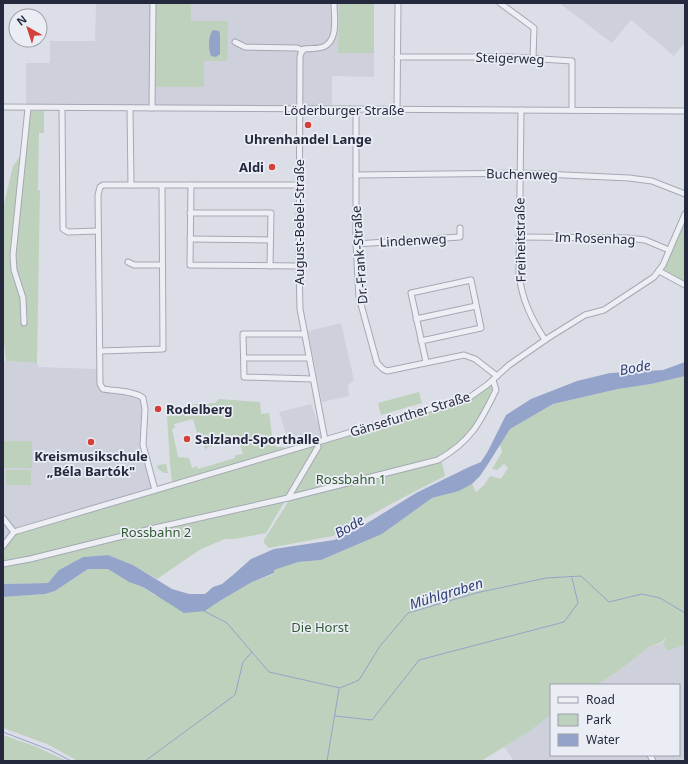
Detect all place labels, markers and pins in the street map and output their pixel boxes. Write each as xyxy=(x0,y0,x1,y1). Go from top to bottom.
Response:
marker: Uhrenhandel Lange xyxy=(303,120,313,130)
place label: Uhrenhandel Lange xyxy=(244,130,372,148)
place label: Aldi xyxy=(239,158,264,176)
marker: Aldi xyxy=(267,162,277,172)
place label: Rodelberg xyxy=(166,400,232,418)
marker: Rodelberg xyxy=(153,404,163,414)
place label: Salzland-Sporthalle xyxy=(195,430,320,448)
marker: Salzland-Sporthalle xyxy=(182,434,192,444)
marker: Kreismusikschule „Béla Bartók" xyxy=(86,437,96,447)
place label: Kreismusikschule „Béla Bartók" xyxy=(34,447,148,480)

